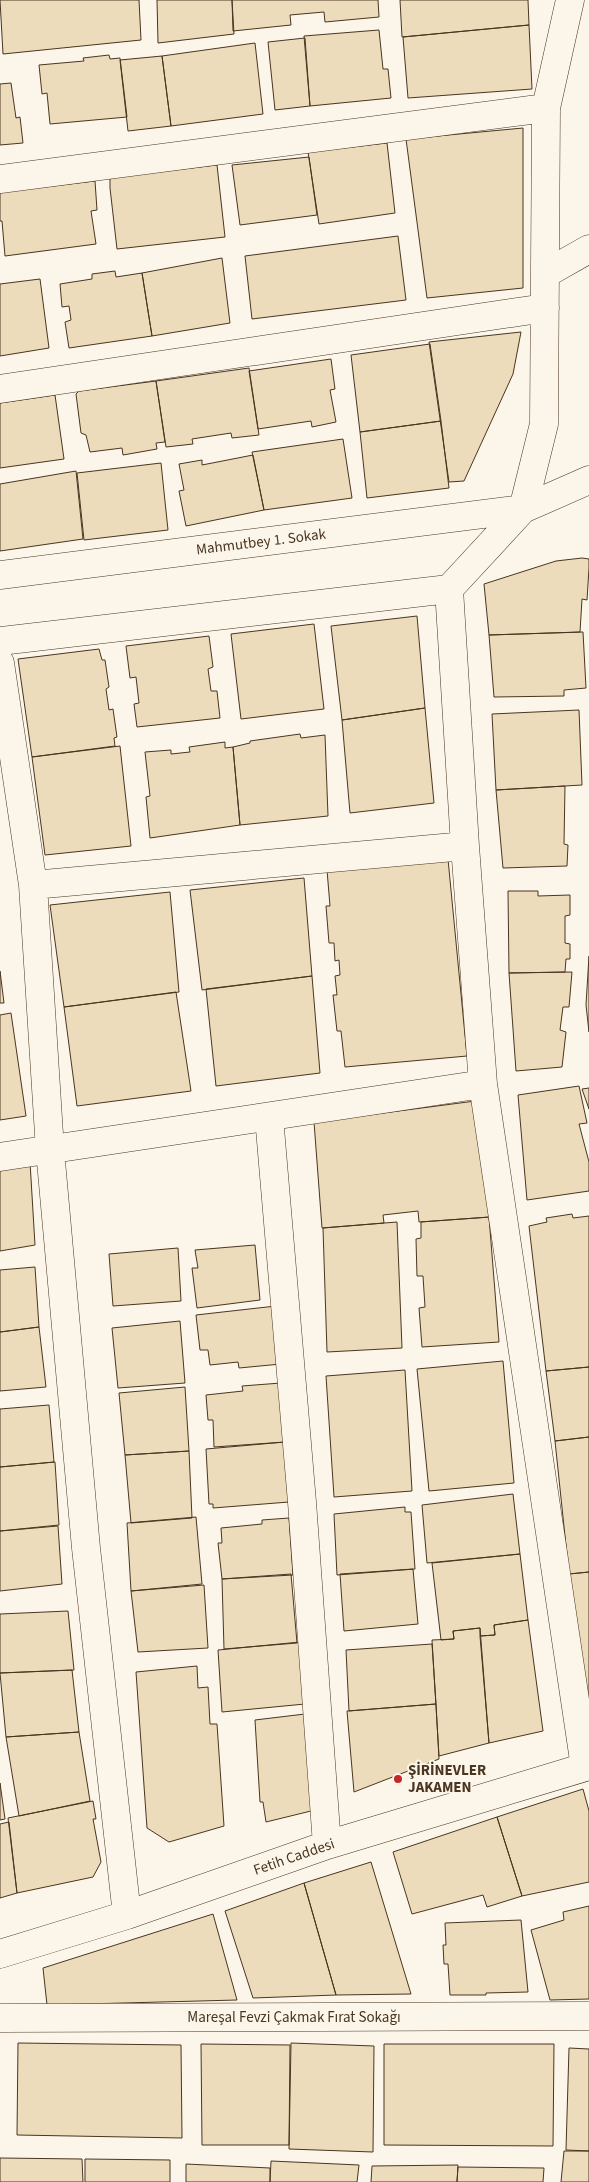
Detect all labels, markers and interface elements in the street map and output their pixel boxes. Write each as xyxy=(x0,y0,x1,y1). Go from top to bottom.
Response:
street label: Mahmutbey 1. Sokak xyxy=(195,524,328,560)
place label: ŞİRİNEVLER JAKAMEN xyxy=(408,1760,486,1798)
marker: ŞİRİNEVLER JAKAMEN xyxy=(392,1773,404,1785)
street label: Fetih Caddesi xyxy=(251,1833,337,1881)
street label: Mareşal Fevzi Çakmak Fırat Sokağı xyxy=(187,2007,401,2028)

